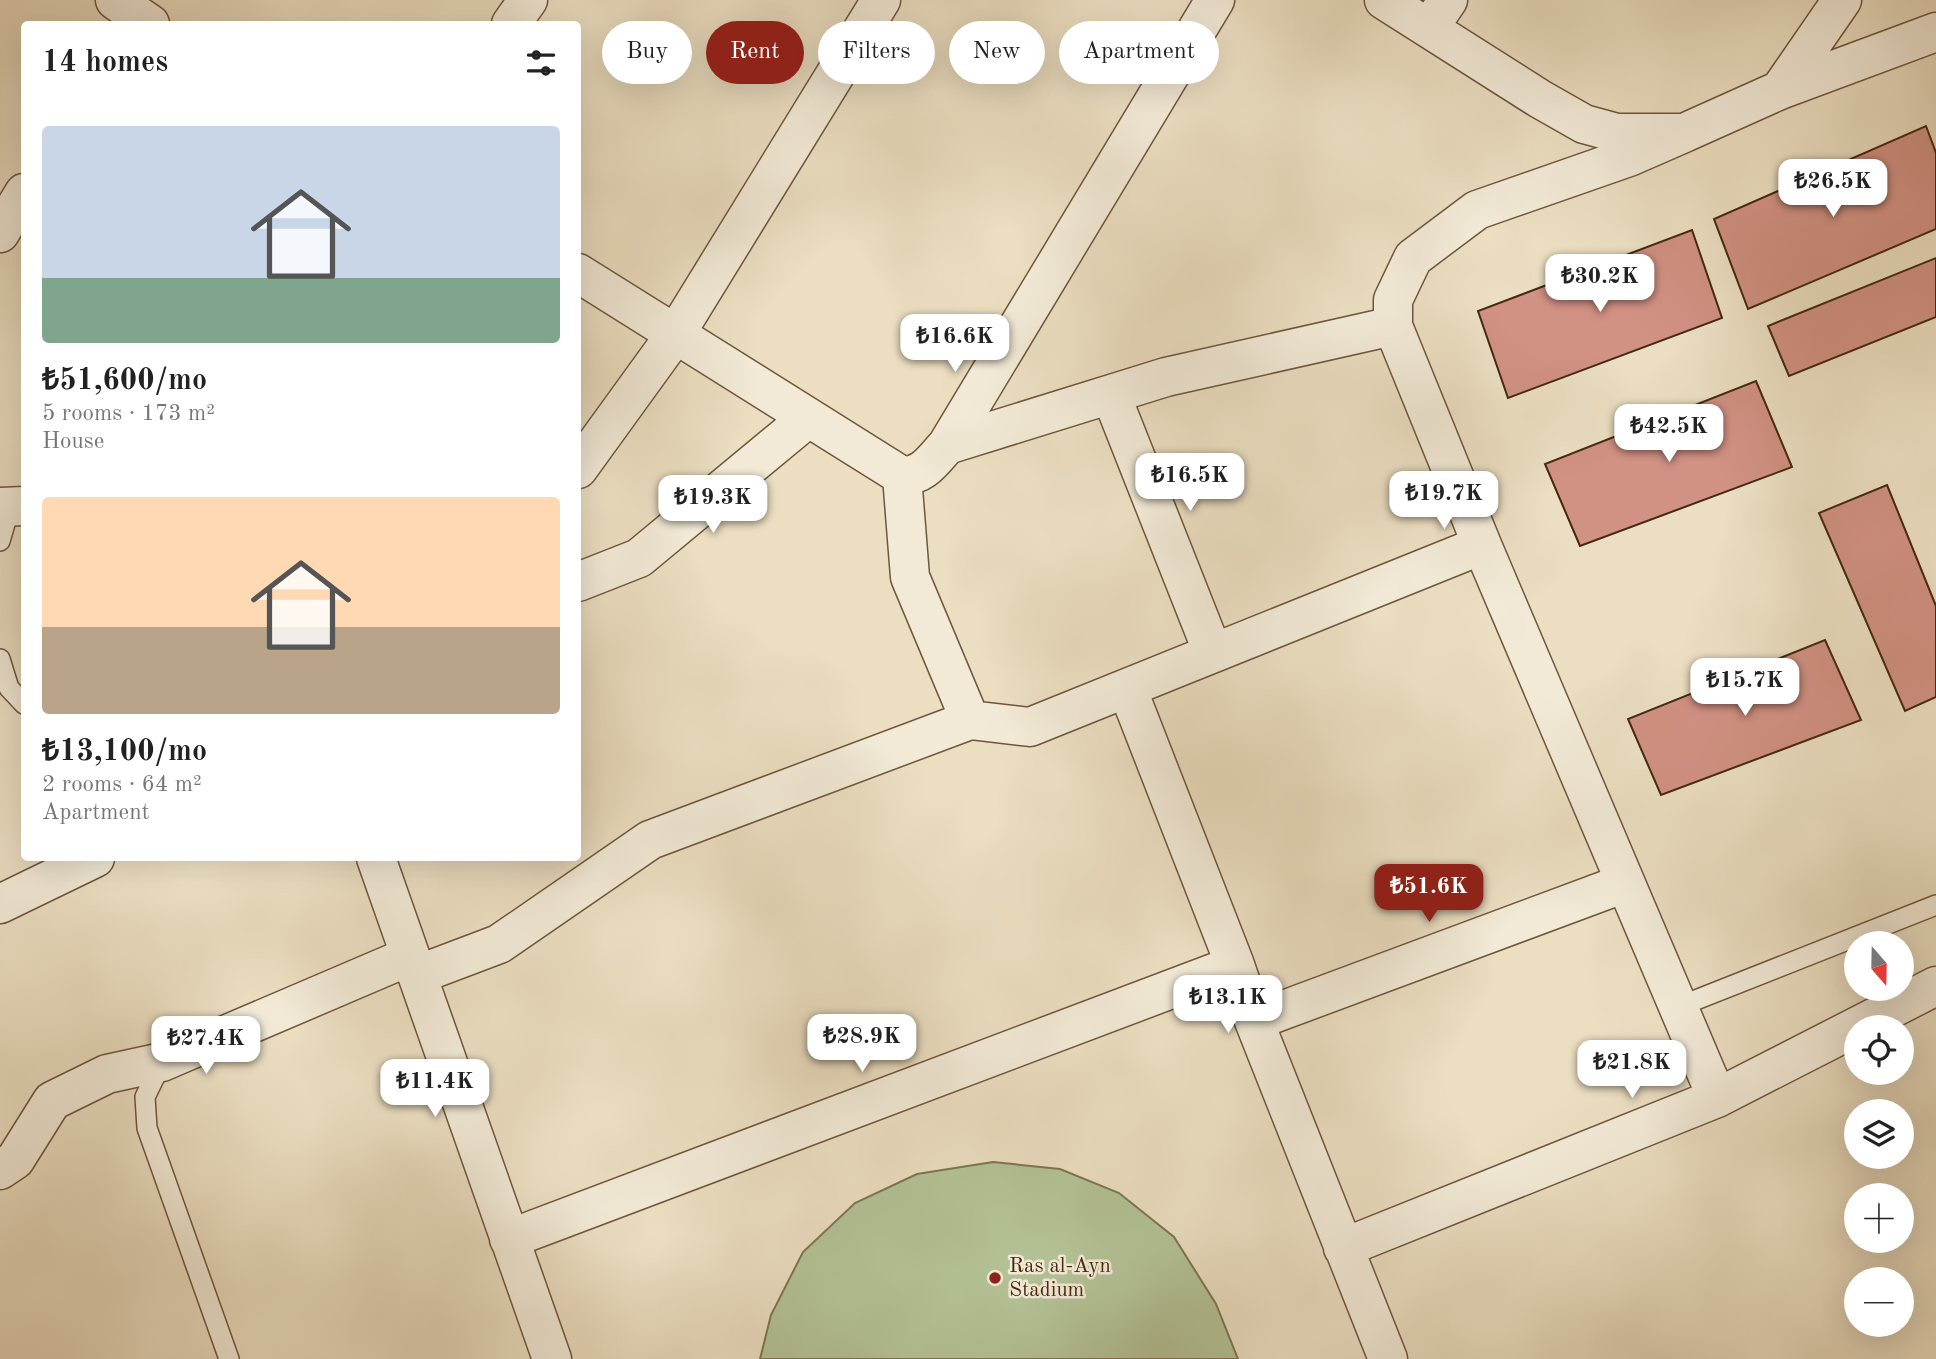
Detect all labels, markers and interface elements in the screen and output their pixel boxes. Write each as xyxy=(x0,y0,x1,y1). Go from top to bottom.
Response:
chip: Buy xyxy=(602,21,692,84)
chip: Rent xyxy=(706,21,804,84)
chip: Filters xyxy=(818,21,935,84)
chip: New xyxy=(949,21,1045,84)
chip: Apartment xyxy=(1059,21,1219,84)
icon: filters xyxy=(522,44,560,82)
text: 14 homes xyxy=(42,48,168,78)
pin: ₺26.5K xyxy=(1776,160,1890,219)
text: ₺26.5K xyxy=(1794,170,1872,193)
icon: home xyxy=(238,171,364,297)
pin: ₺30.2K xyxy=(1543,254,1657,314)
text: ₺30.2K xyxy=(1561,265,1639,288)
pin: ₺16.6K xyxy=(898,314,1012,374)
text: ₺16.6K xyxy=(916,325,994,348)
text: ₺51,600/mo xyxy=(42,366,207,396)
text: 5 rooms · 173 m² xyxy=(42,402,215,425)
pin: ₺42.5K xyxy=(1612,405,1726,464)
text: ₺42.5K xyxy=(1630,415,1708,438)
text: House xyxy=(42,430,104,453)
pin: ₺16.5K xyxy=(1133,454,1247,513)
text: ₺16.5K xyxy=(1151,464,1229,487)
pin: ₺19.7K xyxy=(1387,472,1501,531)
pin: ₺19.3K xyxy=(656,476,770,535)
text: ₺19.7K xyxy=(1405,482,1483,505)
text: ₺19.3K xyxy=(674,486,752,509)
icon: home xyxy=(238,542,364,668)
pin: ₺15.7K xyxy=(1688,658,1802,718)
text: ₺15.7K xyxy=(1706,669,1784,692)
text: ₺13,100/mo xyxy=(42,737,207,767)
text: 2 rooms · 64 m² xyxy=(42,773,202,796)
text: Apartment xyxy=(42,801,150,824)
pin: ₺51.6K xyxy=(1372,864,1486,924)
text: ₺51.6K xyxy=(1390,875,1468,898)
north arrow xyxy=(1844,931,1914,1001)
map controls xyxy=(1844,931,1914,1337)
pin: ₺13.1K xyxy=(1171,976,1285,1035)
text: ₺13.1K xyxy=(1189,986,1267,1009)
pin: ₺28.9K xyxy=(805,1014,919,1074)
button: locate xyxy=(1844,1015,1914,1085)
pin: ₺27.4K xyxy=(149,1016,263,1076)
text: ₺28.9K xyxy=(823,1025,901,1048)
text: ₺27.4K xyxy=(167,1027,245,1050)
pin: ₺21.8K xyxy=(1575,1040,1689,1100)
text: ₺21.8K xyxy=(1593,1051,1671,1074)
pin: ₺11.4K xyxy=(378,1060,492,1119)
text: ₺11.4K xyxy=(396,1070,474,1093)
button: layers xyxy=(1844,1099,1914,1169)
button: + xyxy=(1844,1183,1914,1253)
place label: Ras al-Ayn Stadium xyxy=(1009,1256,1111,1301)
button: − xyxy=(1844,1267,1914,1337)
marker: Ras al-Ayn Stadium xyxy=(987,1270,1003,1286)

